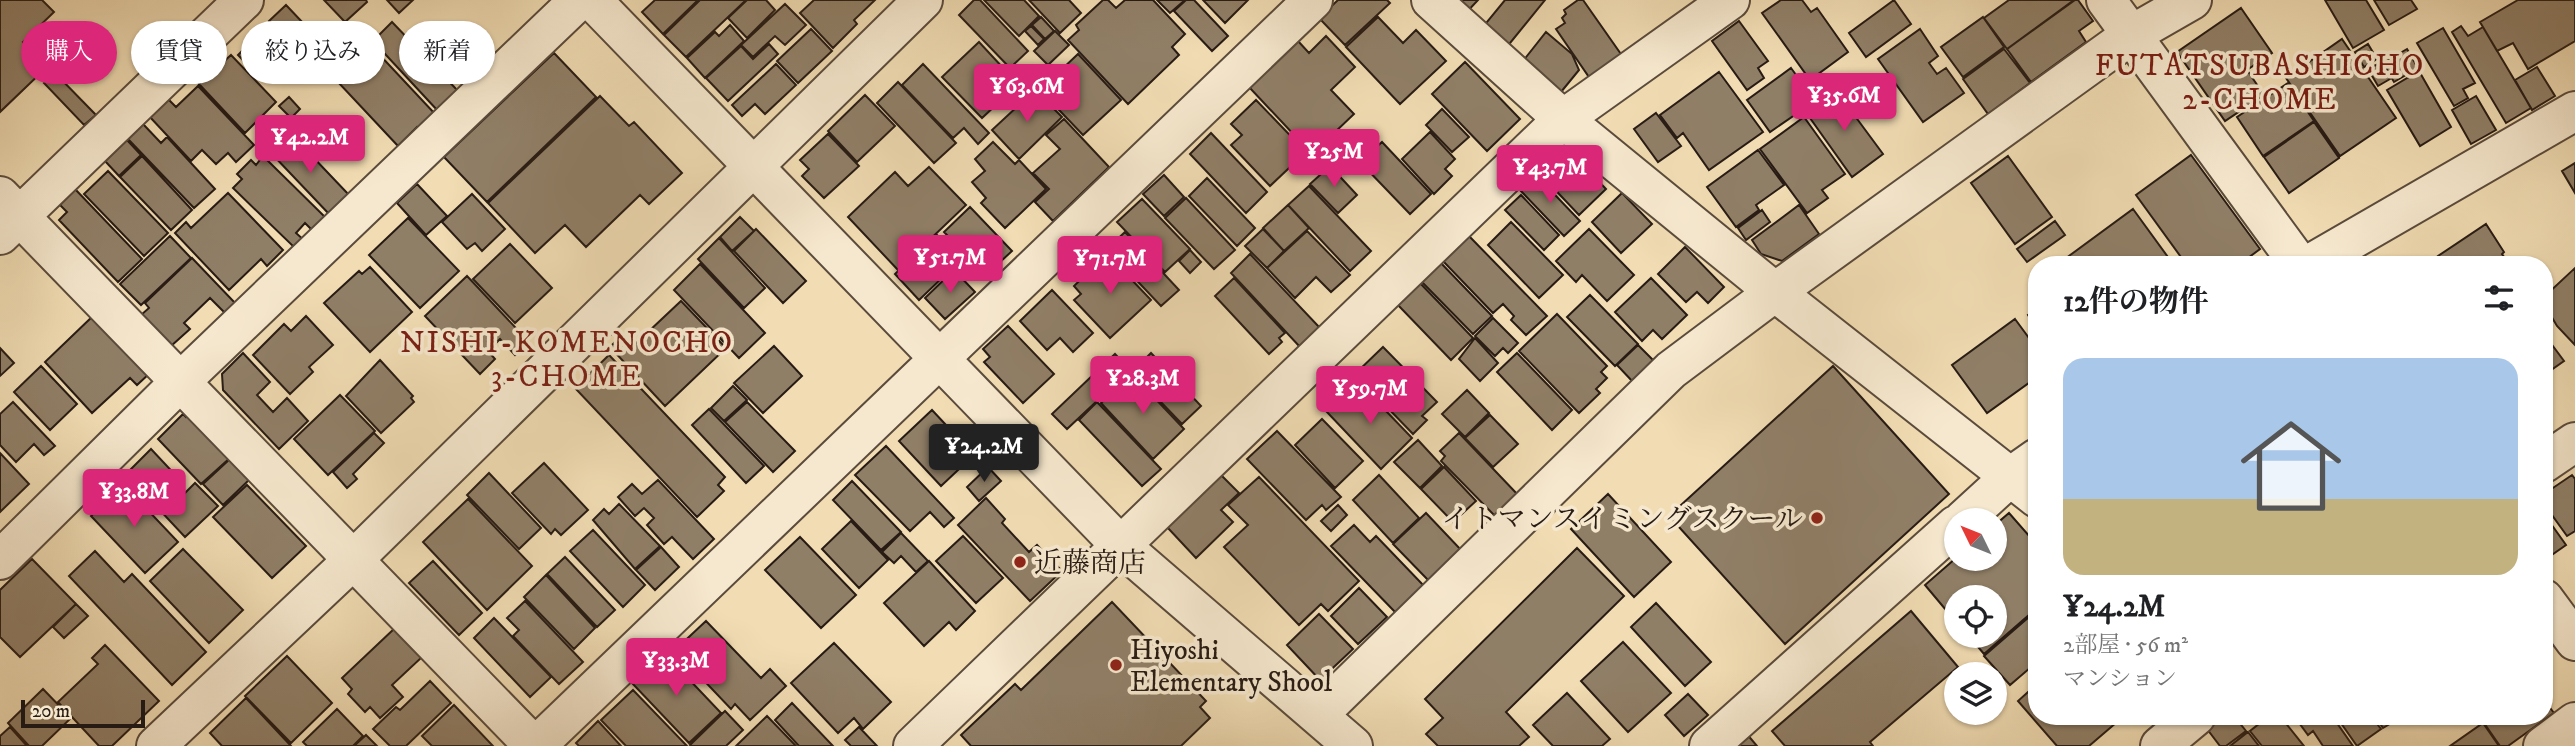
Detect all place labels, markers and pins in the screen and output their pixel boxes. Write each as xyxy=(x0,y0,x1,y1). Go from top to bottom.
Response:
pin: ¥63.6M xyxy=(970,64,1084,124)
pin: ¥35.6M xyxy=(1787,74,1901,133)
pin: ¥42.2M xyxy=(253,116,367,175)
pin: ¥25M xyxy=(1293,130,1375,189)
pin: ¥43.7M xyxy=(1493,146,1607,205)
pin: ¥51.7M xyxy=(893,236,1007,295)
pin: ¥71.7M xyxy=(1053,236,1167,296)
pin: ¥28.3M xyxy=(1086,356,1200,416)
pin: ¥59.7M xyxy=(1313,366,1427,426)
pin: ¥24.2M xyxy=(927,424,1041,484)
pin: ¥33.8M xyxy=(77,470,191,529)
place label: イトマンスイミングスクール xyxy=(1442,502,1803,537)
marker: イトマンスイミングスクール xyxy=(1809,510,1825,526)
place label: 近藤商店 xyxy=(1034,546,1146,581)
marker: 近藤商店 xyxy=(1012,554,1028,570)
place label: Hiyoshi Elementary Shool xyxy=(1130,633,1333,700)
pin: ¥33.3M xyxy=(619,638,733,698)
marker: Hiyoshi Elementary Shool xyxy=(1108,657,1124,673)

